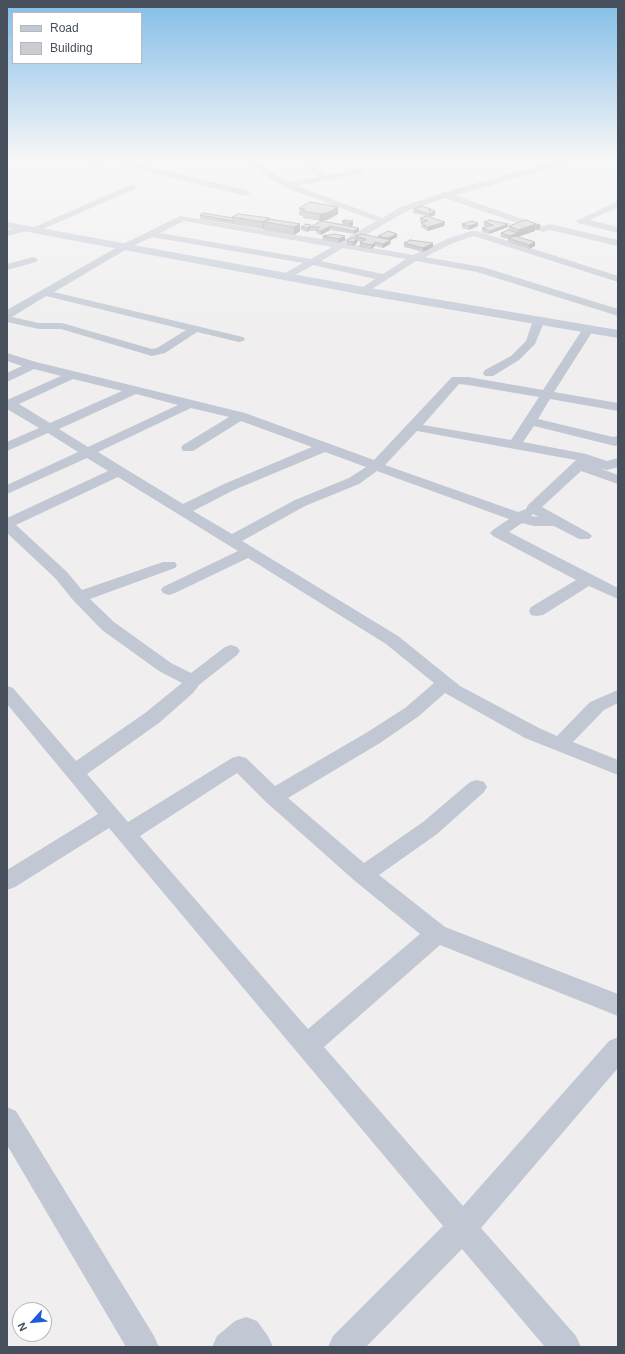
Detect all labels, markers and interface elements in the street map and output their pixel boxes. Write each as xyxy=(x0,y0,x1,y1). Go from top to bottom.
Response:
legend xyxy=(12,12,142,64)
text: Road xyxy=(50,21,79,35)
text: Building xyxy=(50,41,93,55)
north arrow xyxy=(12,1302,52,1342)
text: N xyxy=(15,1321,29,1333)

